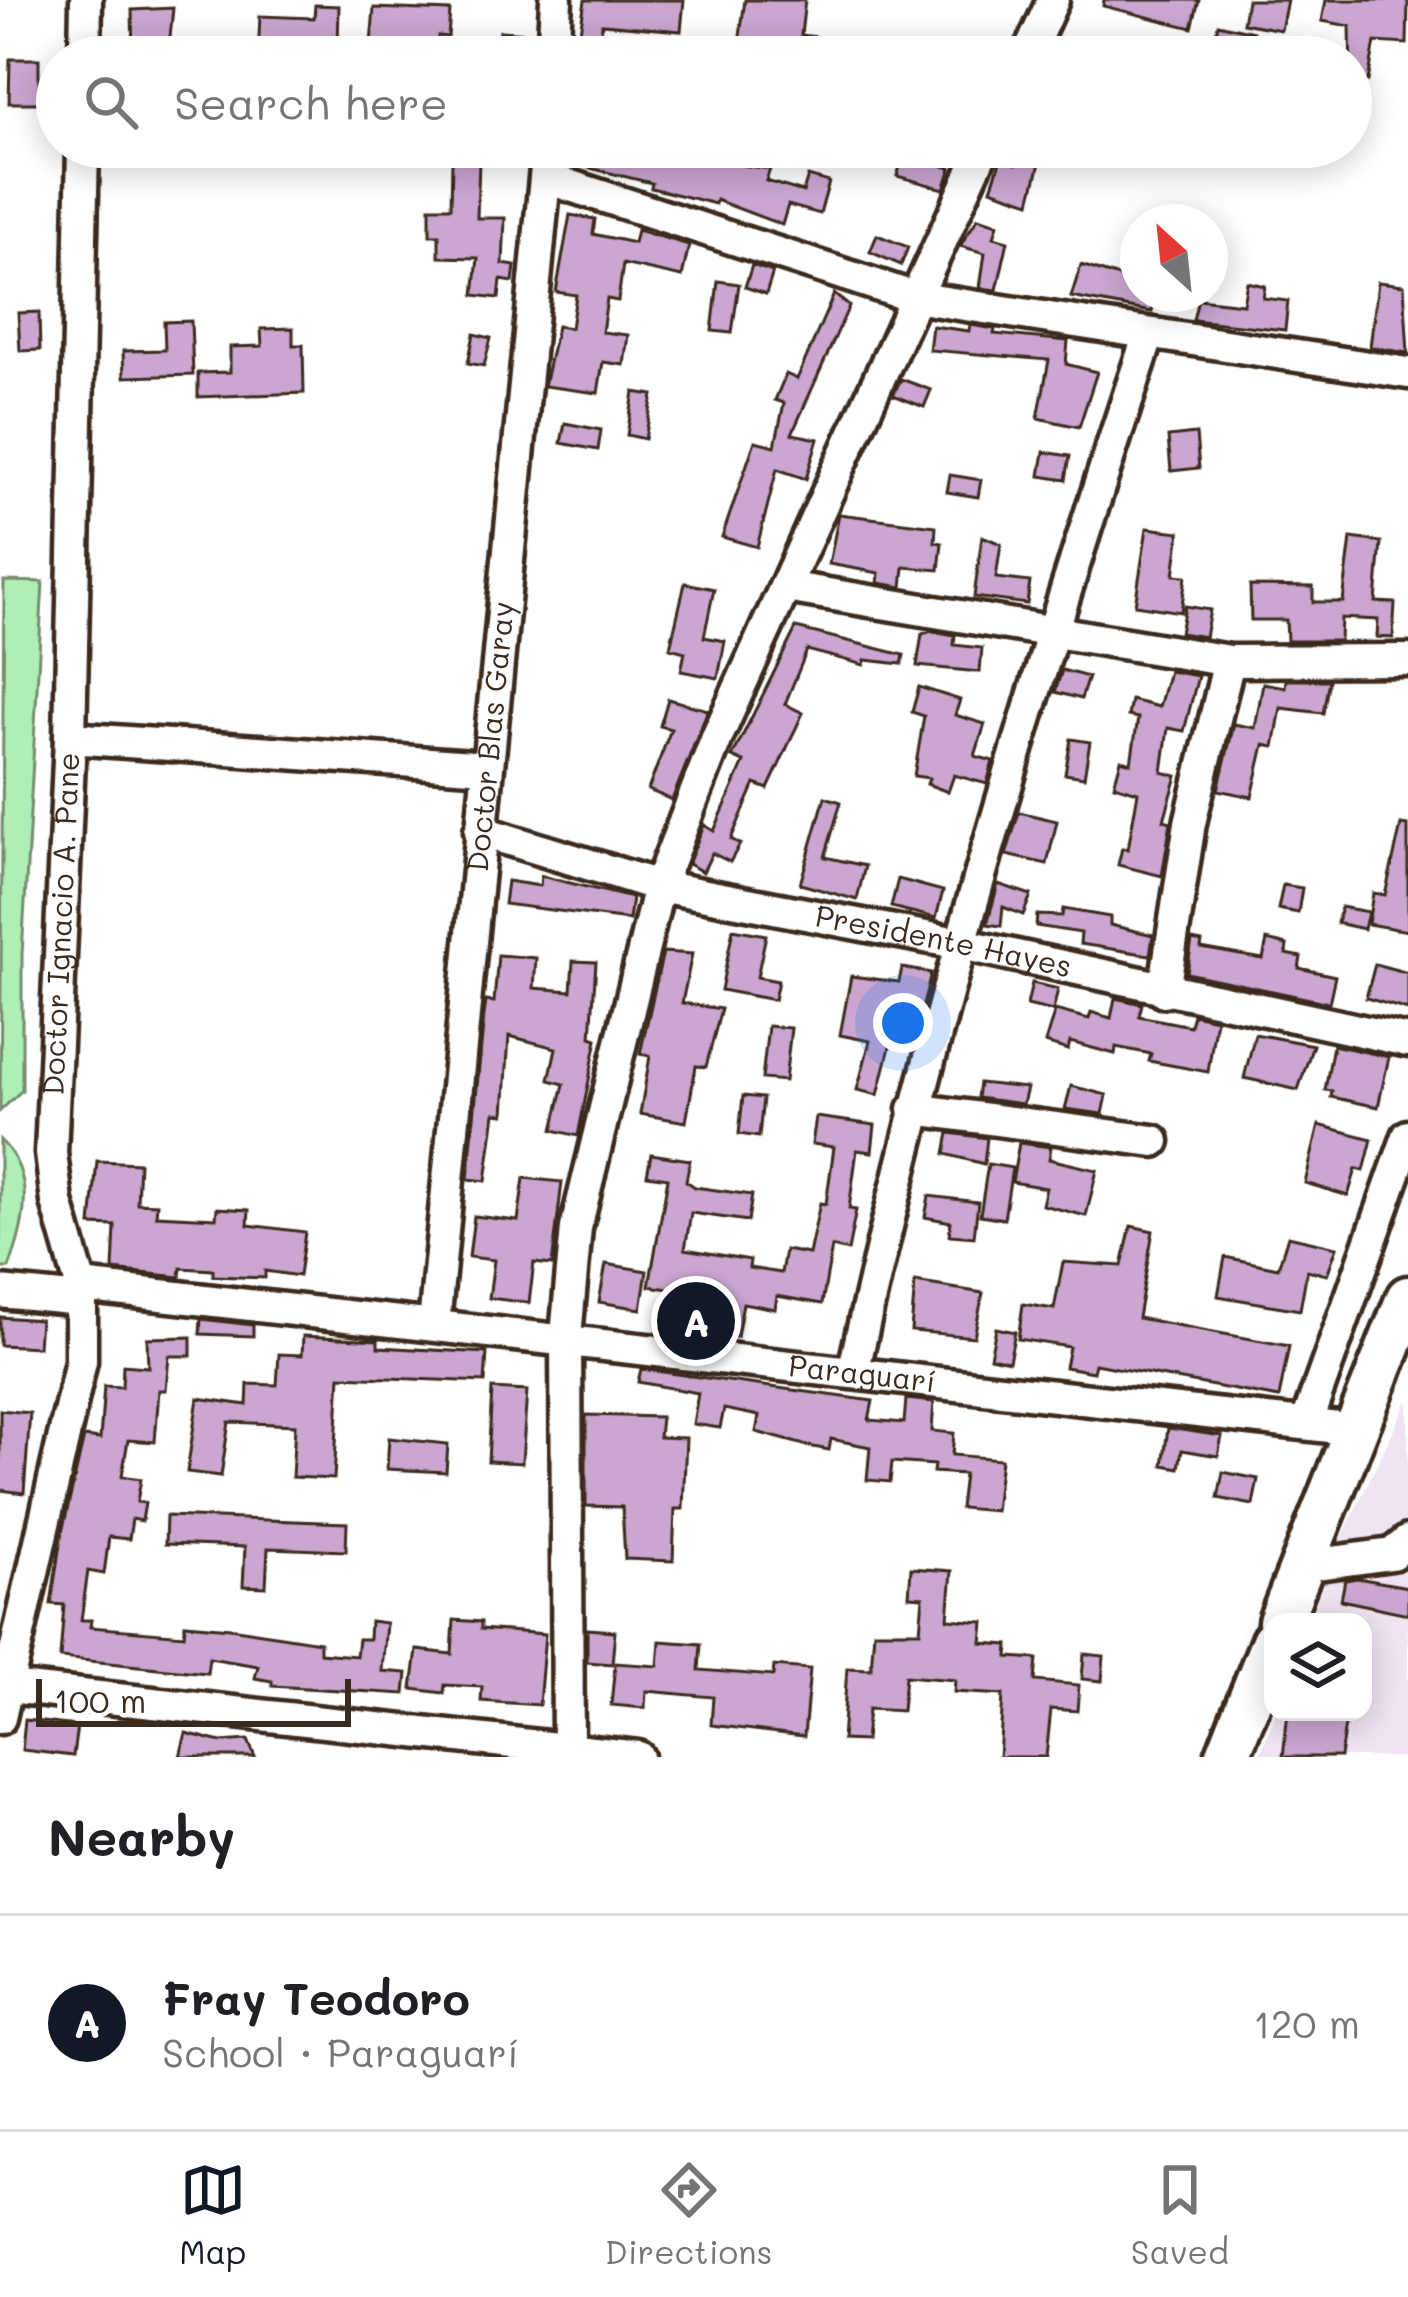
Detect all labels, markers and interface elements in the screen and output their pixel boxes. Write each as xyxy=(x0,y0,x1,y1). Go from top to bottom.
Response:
search box xyxy=(36,36,1372,168)
icon: search xyxy=(78,69,144,135)
text: Search here xyxy=(174,73,448,131)
north arrow xyxy=(1120,204,1228,312)
street label: Doctor Blas Garay xyxy=(456,600,522,873)
street label: Doctor Ignacio A. Pane xyxy=(32,752,87,1096)
street label: Presidente Hayes xyxy=(812,894,1076,985)
your location xyxy=(873,993,933,1053)
pin: A xyxy=(657,1276,735,1366)
street label: Paraguarí xyxy=(787,1344,938,1400)
map controls xyxy=(1264,1613,1372,1721)
button: layers xyxy=(1264,1613,1372,1721)
scale bar xyxy=(36,1673,351,1726)
text: 100 m xyxy=(54,1678,146,1721)
text: Nearby xyxy=(48,1802,235,1869)
text: Fray Teodoro xyxy=(162,1968,470,2026)
text: A xyxy=(73,1997,101,2048)
text: 120 m xyxy=(1253,1997,1360,2048)
text: School · Paraguarí xyxy=(162,2026,519,2077)
tab: Map xyxy=(179,2157,246,2272)
tab: Directions xyxy=(605,2157,772,2272)
tab: Saved xyxy=(1131,2157,1229,2272)

